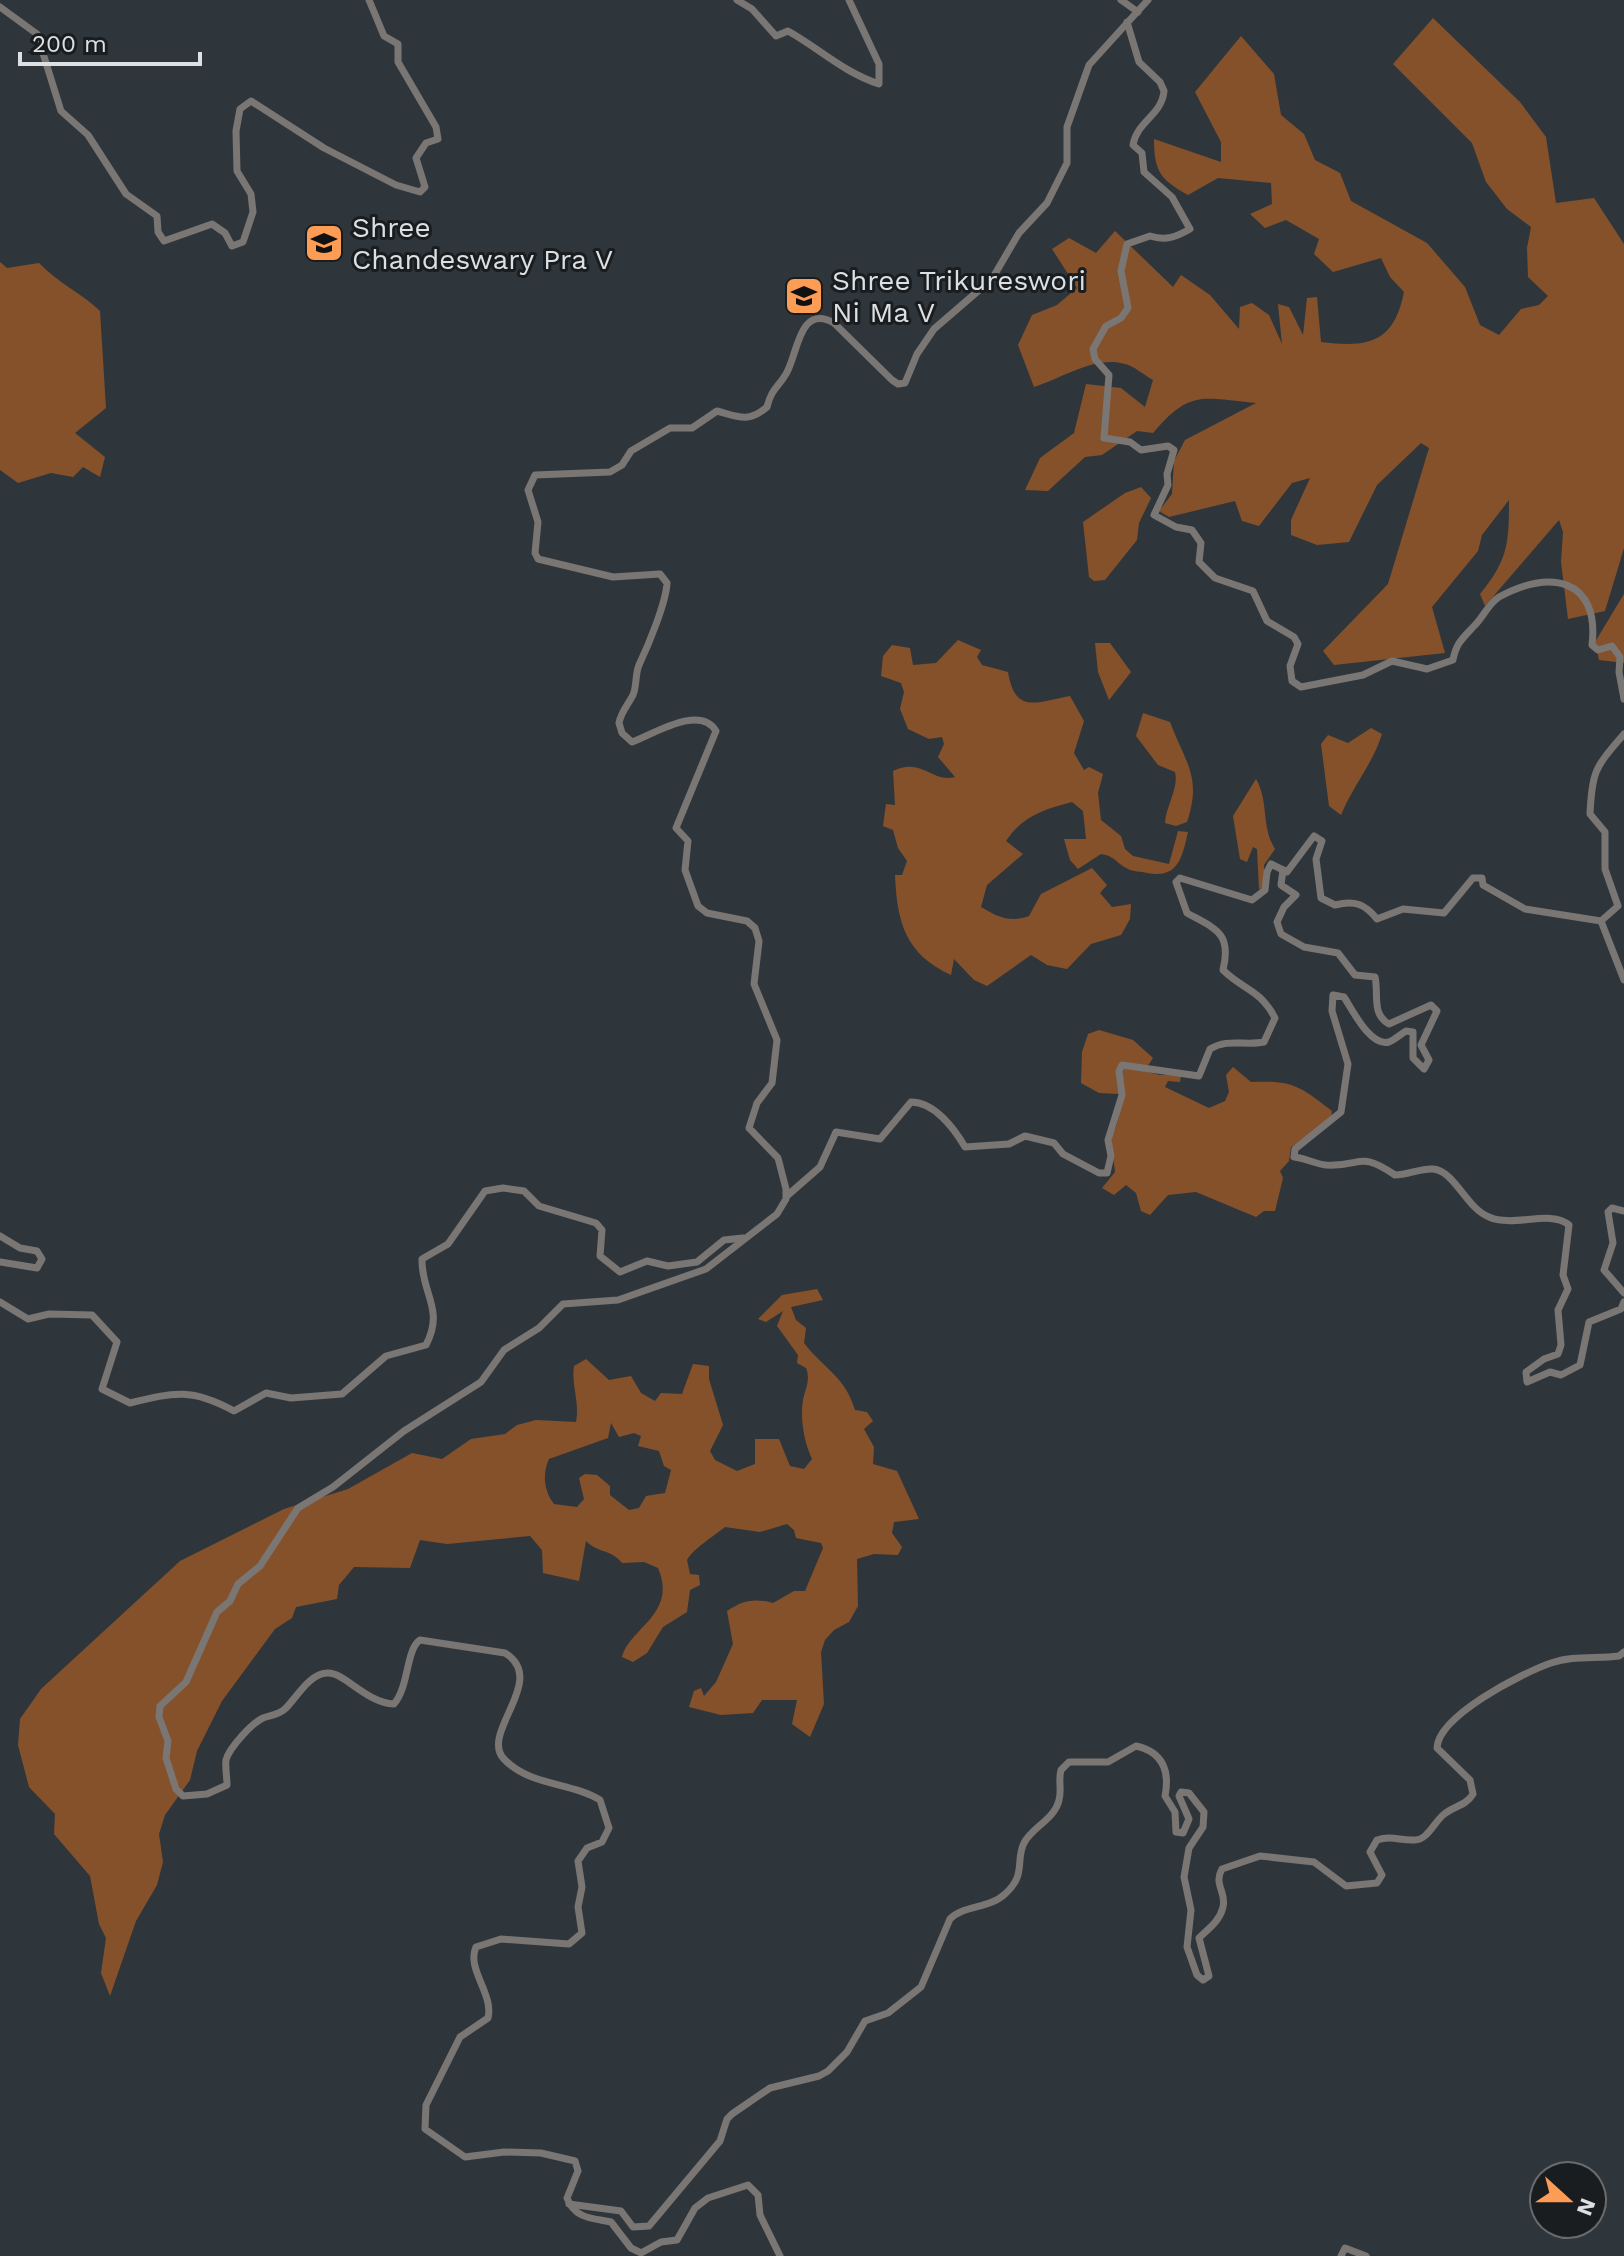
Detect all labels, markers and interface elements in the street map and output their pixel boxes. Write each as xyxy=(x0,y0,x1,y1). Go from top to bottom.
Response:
scale bar xyxy=(20,16,200,66)
text: 200 m xyxy=(32,30,107,58)
place label: Shree Chandeswary Pra V xyxy=(352,211,613,276)
school or university icon: Shree Chandeswary Pra V xyxy=(303,222,345,264)
place label: Shree Trikureswori Ni Ma V xyxy=(832,264,1086,329)
school or university icon: Shree Trikureswori Ni Ma V xyxy=(783,275,825,317)
north arrow xyxy=(1528,2160,1608,2240)
text: N xyxy=(1572,2195,1601,2219)

